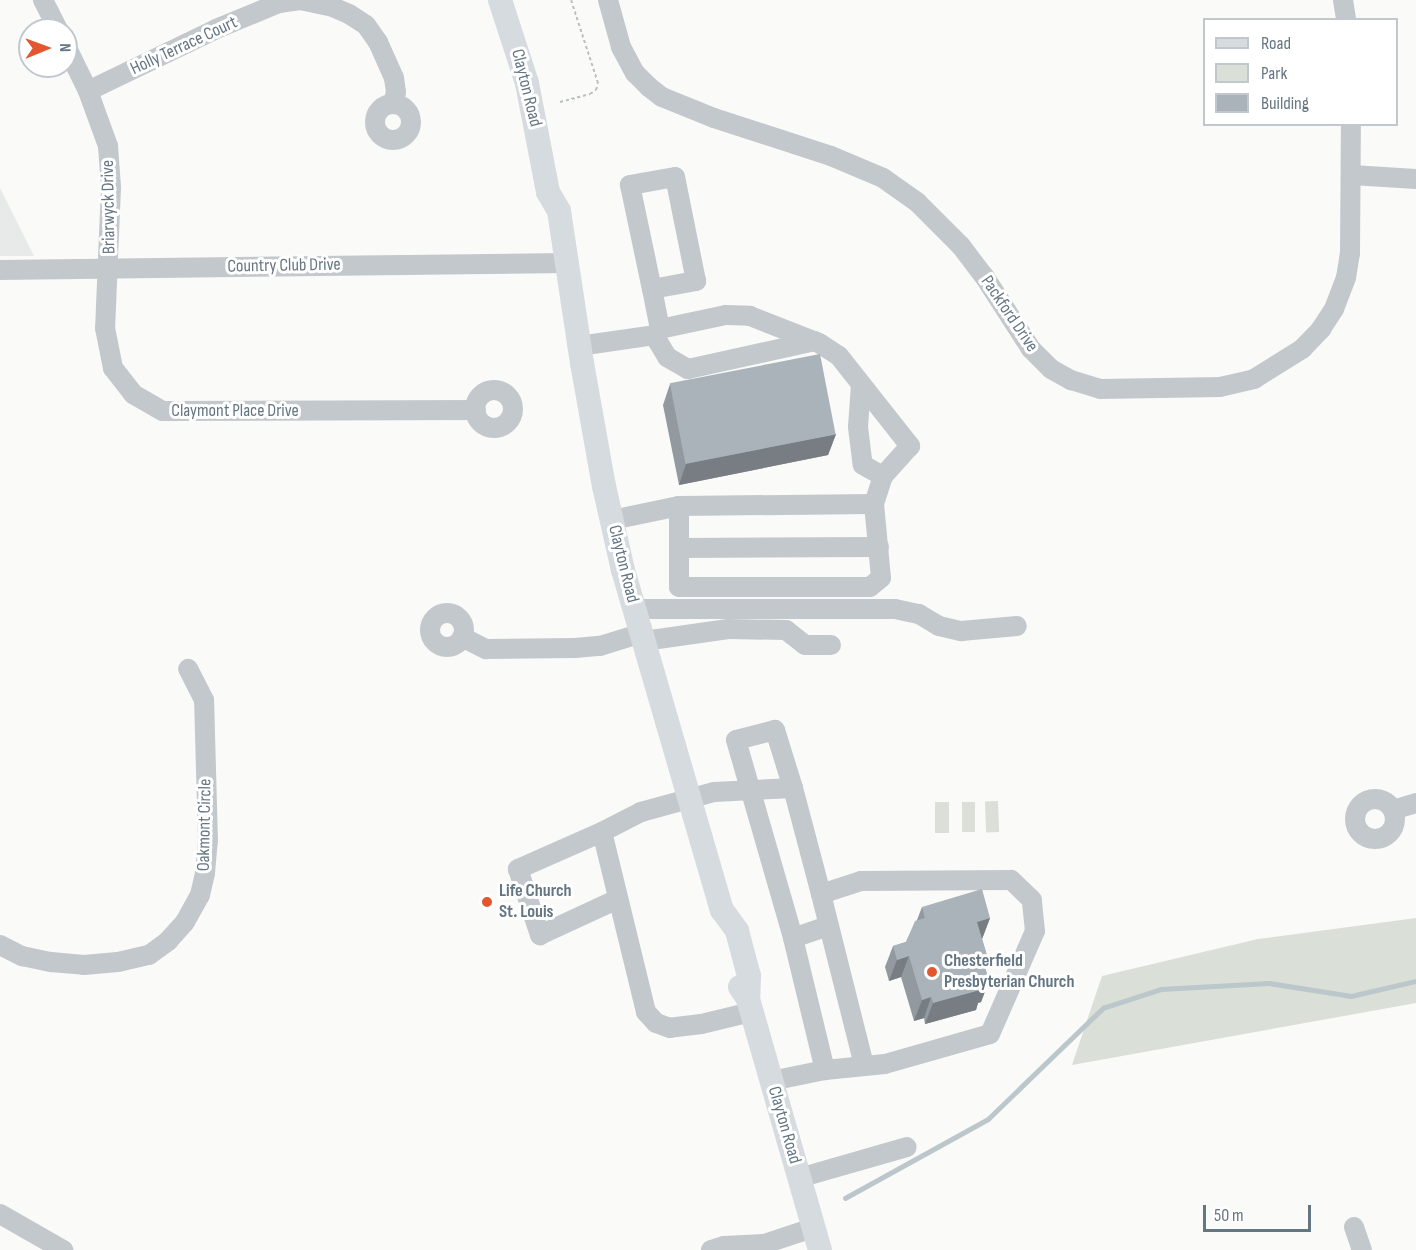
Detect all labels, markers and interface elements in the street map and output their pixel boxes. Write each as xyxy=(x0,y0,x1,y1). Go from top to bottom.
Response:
street label: Holly Terrace Court xyxy=(127,12,241,80)
north arrow xyxy=(18,18,78,78)
legend xyxy=(1203,18,1398,126)
text: Road xyxy=(1261,33,1291,54)
text: N xyxy=(55,43,74,52)
street label: Clayton Road xyxy=(506,47,546,129)
text: Park xyxy=(1261,63,1287,84)
text: Building xyxy=(1261,93,1309,114)
street label: Briarwyck Drive xyxy=(97,160,121,254)
street label: Country Club Drive xyxy=(227,254,341,278)
street label: Packford Drive xyxy=(976,272,1042,356)
street label: Claymont Place Drive xyxy=(171,400,299,422)
street label: Clayton Road xyxy=(603,523,643,605)
street label: Oakmont Circle xyxy=(193,779,217,871)
place label: Life Church St. Louis xyxy=(499,881,572,924)
marker: Life Church St. Louis xyxy=(480,895,494,909)
place label: Chesterfield Presbyterian Church xyxy=(944,951,1074,994)
marker: Chesterfield Presbyterian Church xyxy=(925,965,939,979)
street label: Clayton Road xyxy=(763,1084,805,1166)
scale bar xyxy=(1206,1193,1314,1231)
text: 50 m xyxy=(1214,1205,1244,1226)

